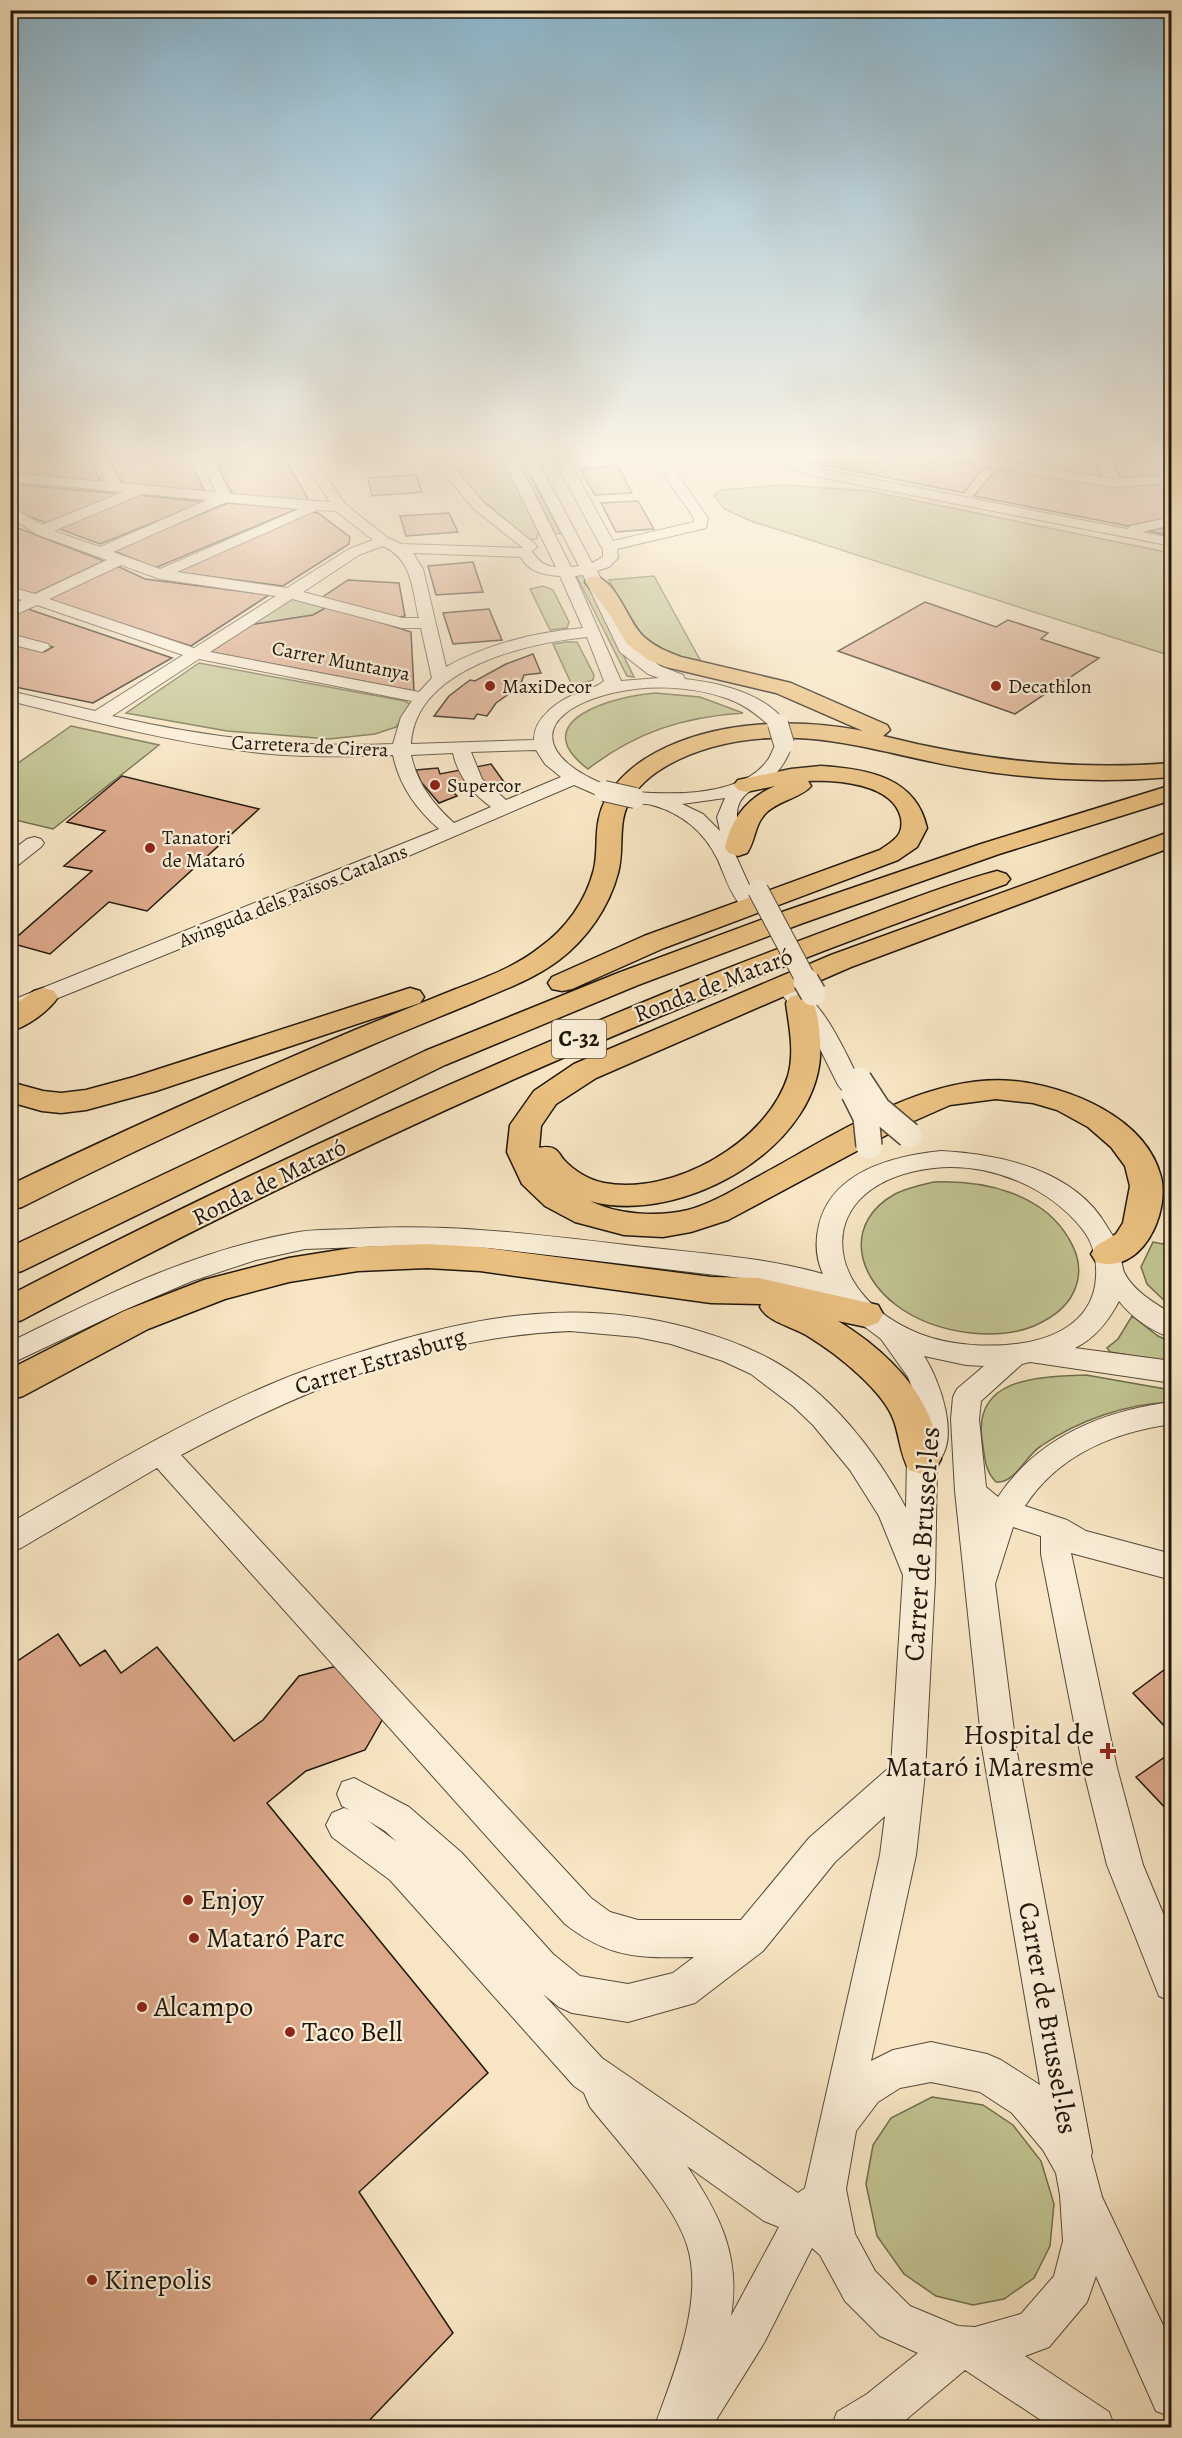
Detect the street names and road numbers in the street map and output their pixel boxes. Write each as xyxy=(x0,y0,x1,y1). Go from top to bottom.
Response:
street label: Carrer Muntanya xyxy=(270,634,413,688)
street label: Carretera de Cirera xyxy=(231,728,390,764)
street label: Avinguda dels Països Catalans xyxy=(174,838,412,955)
street label: Ronda de Mataró xyxy=(629,940,797,1030)
road number: C-32 xyxy=(552,1020,606,1058)
street label: Ronda de Mataró xyxy=(187,1131,351,1233)
street label: Carrer Estrasburg xyxy=(291,1320,469,1402)
street label: Carrer de Brussel·les xyxy=(895,1425,949,1663)
street label: Carrer de Brussel·les xyxy=(1009,1899,1087,2137)

